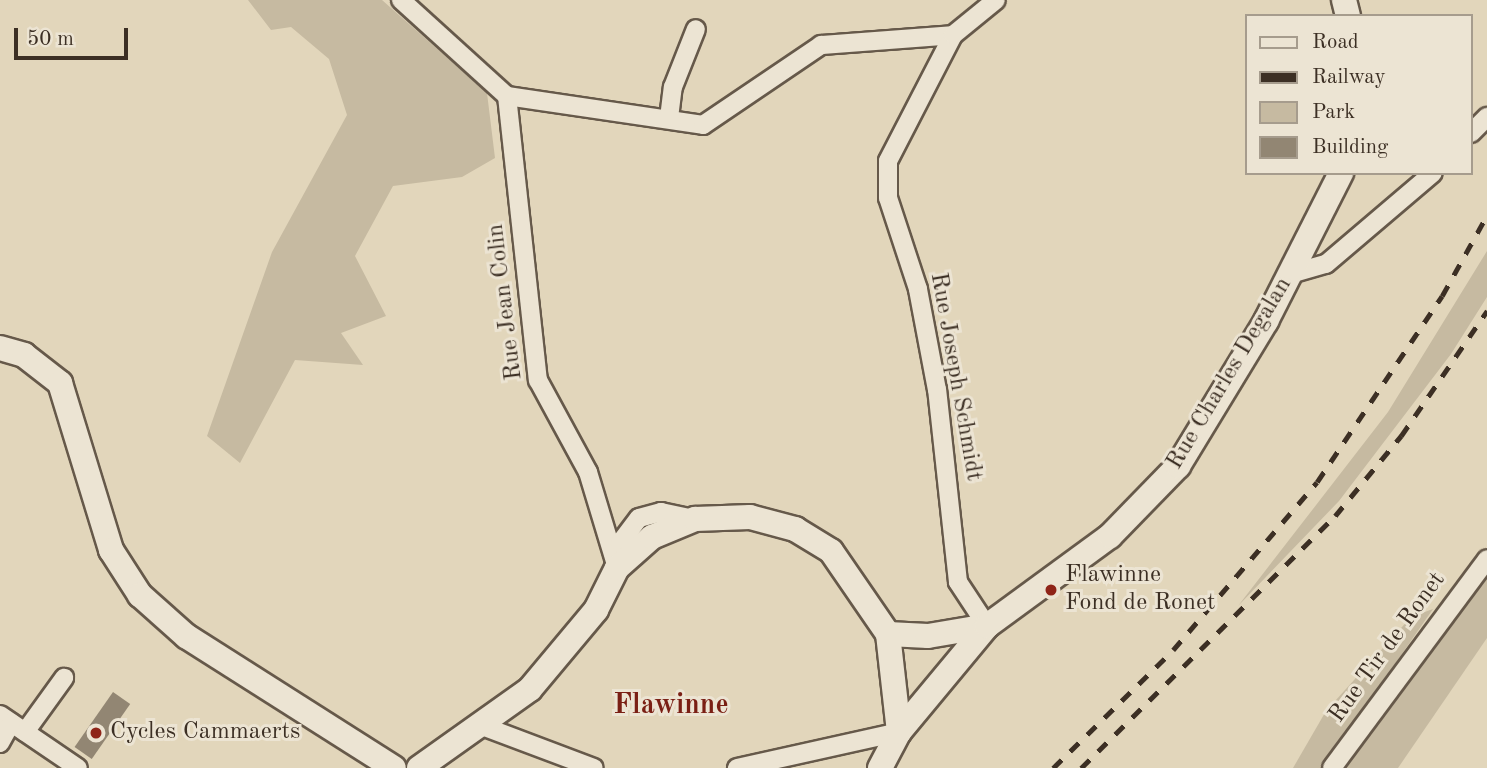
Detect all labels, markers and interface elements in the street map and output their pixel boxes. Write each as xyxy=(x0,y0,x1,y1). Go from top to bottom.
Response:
scale bar xyxy=(18,14,131,58)
legend xyxy=(1246,14,1473,175)
text: 50 m xyxy=(27,29,74,50)
text: Road xyxy=(1312,32,1359,53)
text: Railway xyxy=(1312,67,1386,88)
text: Park xyxy=(1312,102,1355,123)
text: Building xyxy=(1312,137,1388,158)
street label: Rue Jean Colin xyxy=(482,222,530,382)
street label: Rue Joseph Schmidt xyxy=(922,271,988,483)
street label: Rue Charles Degalan xyxy=(1161,273,1299,475)
place label: Flawinne Fond de Ronet xyxy=(1065,562,1215,618)
street label: Rue Tir de Ronet xyxy=(1324,567,1452,729)
marker: Flawinne Fond de Ronet xyxy=(1043,582,1059,598)
district label: Flawinne xyxy=(613,689,729,723)
place label: Cycles Cammaerts xyxy=(110,719,300,747)
marker: Cycles Cammaerts xyxy=(88,725,104,741)

